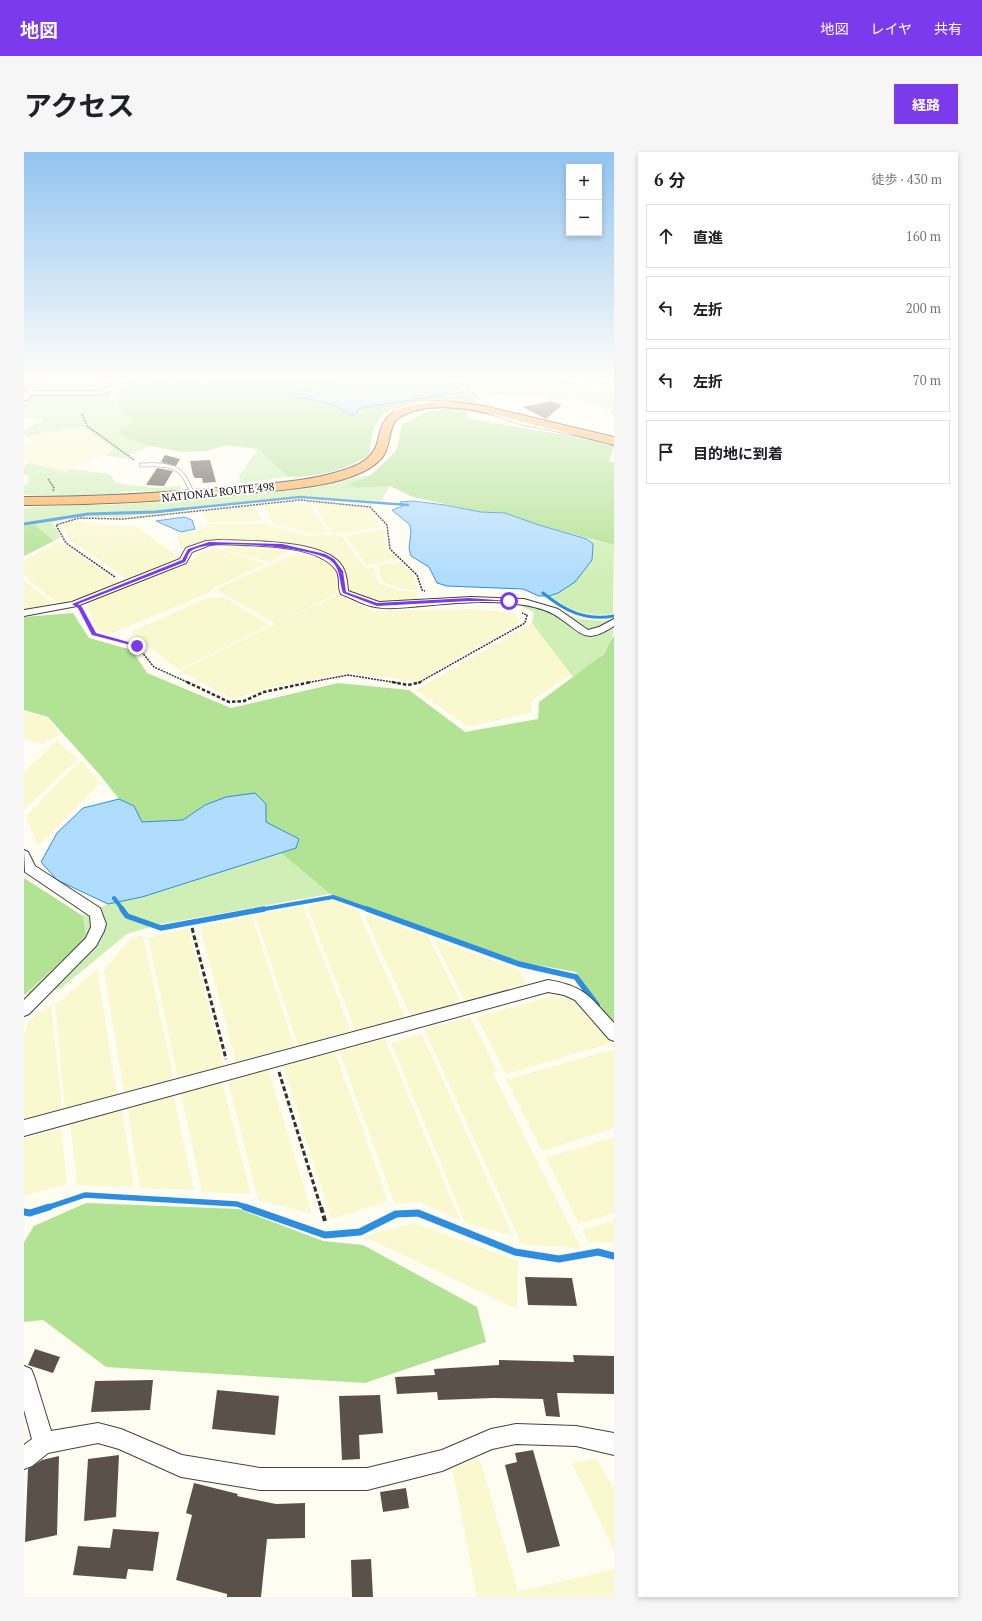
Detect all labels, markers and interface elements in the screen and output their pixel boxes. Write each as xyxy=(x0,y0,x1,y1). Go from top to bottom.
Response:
text: 地図 xyxy=(20,17,58,42)
text: 地図 xyxy=(820,19,848,38)
text: レイヤ xyxy=(870,19,912,38)
text: 共有 xyxy=(934,19,962,38)
button: 経路 xyxy=(894,84,958,124)
text: アクセス xyxy=(24,87,135,124)
map controls xyxy=(566,164,602,236)
button: + xyxy=(566,164,602,200)
text: 6 分 xyxy=(654,168,685,191)
text: 徒歩 · 430 m xyxy=(871,170,942,188)
button: − xyxy=(566,200,602,236)
icon: ahead xyxy=(655,225,677,247)
text: 直進 xyxy=(693,227,723,247)
text: 160 m xyxy=(906,227,941,245)
icon: left xyxy=(655,297,677,319)
text: 左折 xyxy=(693,299,723,319)
text: 200 m xyxy=(906,299,941,317)
icon: left xyxy=(655,369,677,391)
text: 左折 xyxy=(693,371,723,391)
text: 70 m xyxy=(913,371,941,389)
icon: arrive xyxy=(655,441,677,463)
text: 目的地に到着 xyxy=(693,443,783,463)
street label: NATIONAL ROUTE 498 xyxy=(161,479,275,505)
route start xyxy=(500,592,518,610)
route end xyxy=(128,637,146,655)

